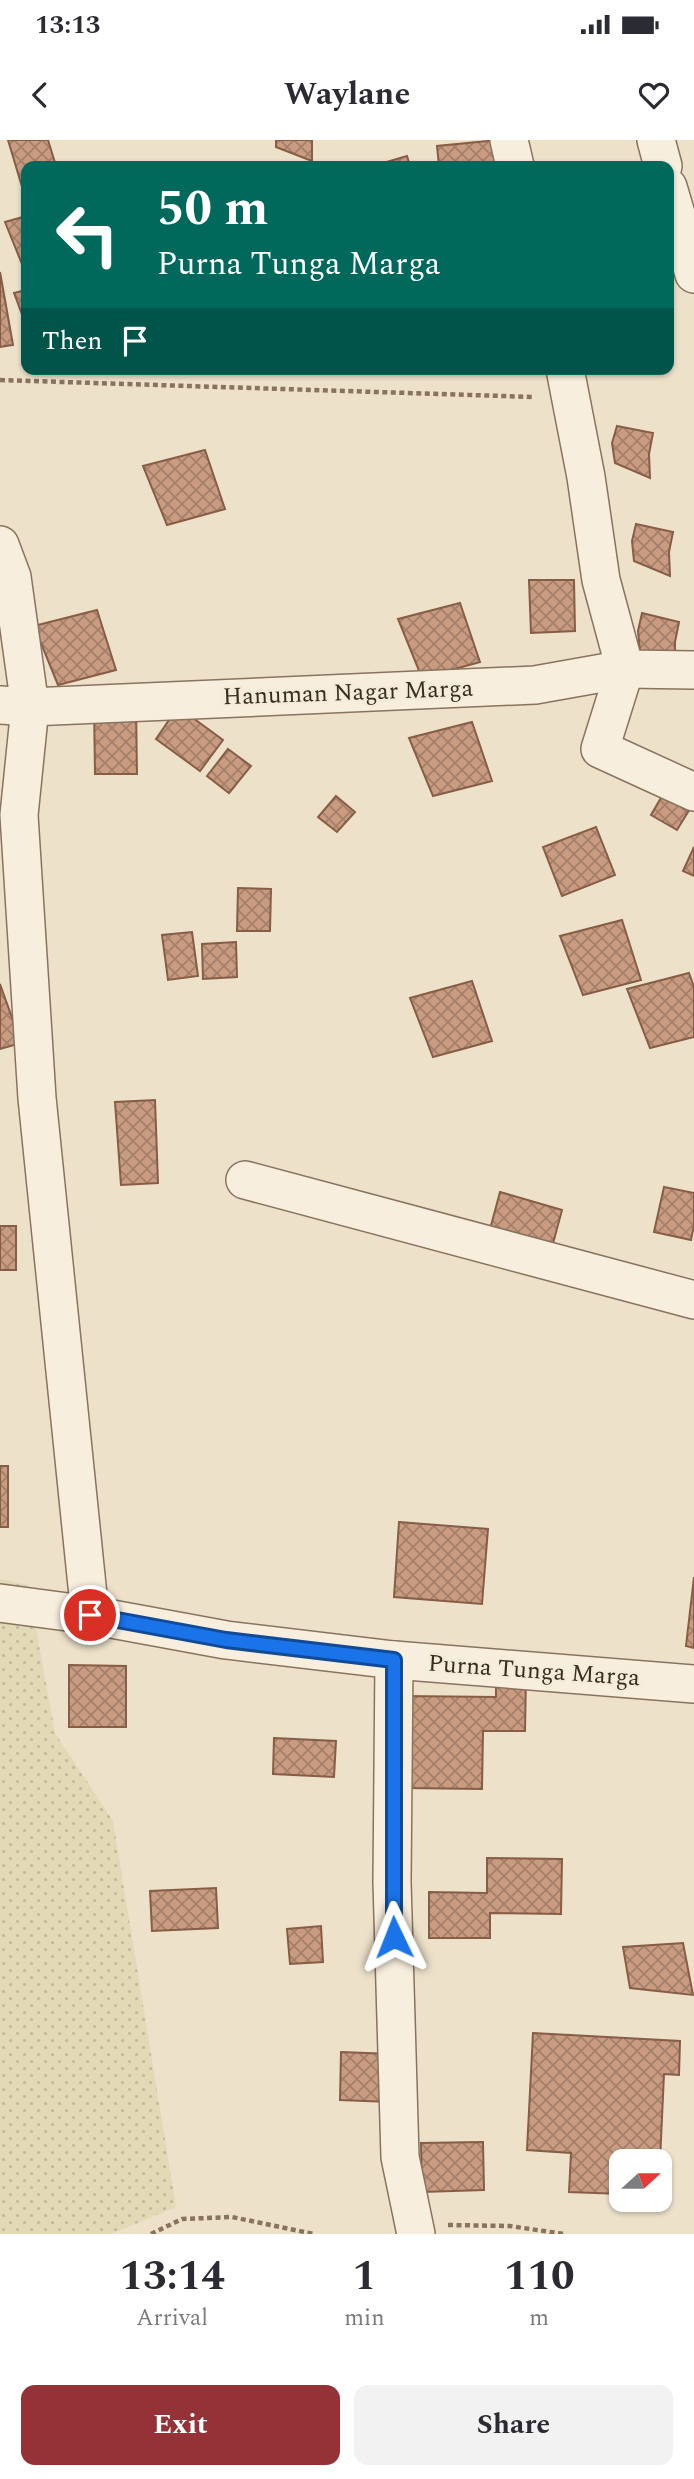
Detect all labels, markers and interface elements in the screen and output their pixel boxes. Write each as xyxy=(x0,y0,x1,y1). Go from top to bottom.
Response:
text: 13:13 xyxy=(35,5,100,45)
text: Waylane xyxy=(284,70,410,119)
icon: back xyxy=(21,76,59,114)
icon: heart xyxy=(635,76,673,114)
text: 50 m xyxy=(157,172,268,247)
icon: left xyxy=(42,189,133,280)
text: Purna Tunga Marga xyxy=(157,240,441,289)
text: Then xyxy=(42,321,102,361)
icon: arrive xyxy=(116,322,154,360)
street label: Hanuman Nagar Marga xyxy=(222,671,474,715)
pin xyxy=(60,1585,120,1645)
icon: arrive xyxy=(71,1596,109,1634)
street label: Purna Tunga Marga xyxy=(427,1646,642,1696)
position arrow xyxy=(357,1900,431,1974)
north arrow xyxy=(609,2149,672,2212)
map controls xyxy=(609,2149,672,2212)
text: 13:14 xyxy=(119,2245,225,2308)
text: 1 xyxy=(353,2245,376,2308)
text: 110 xyxy=(504,2245,575,2308)
text: Arrival xyxy=(136,2301,208,2336)
text: min xyxy=(344,2301,385,2336)
text: m xyxy=(529,2301,549,2336)
button: Exit xyxy=(21,2385,340,2465)
button: Share xyxy=(354,2385,673,2465)

